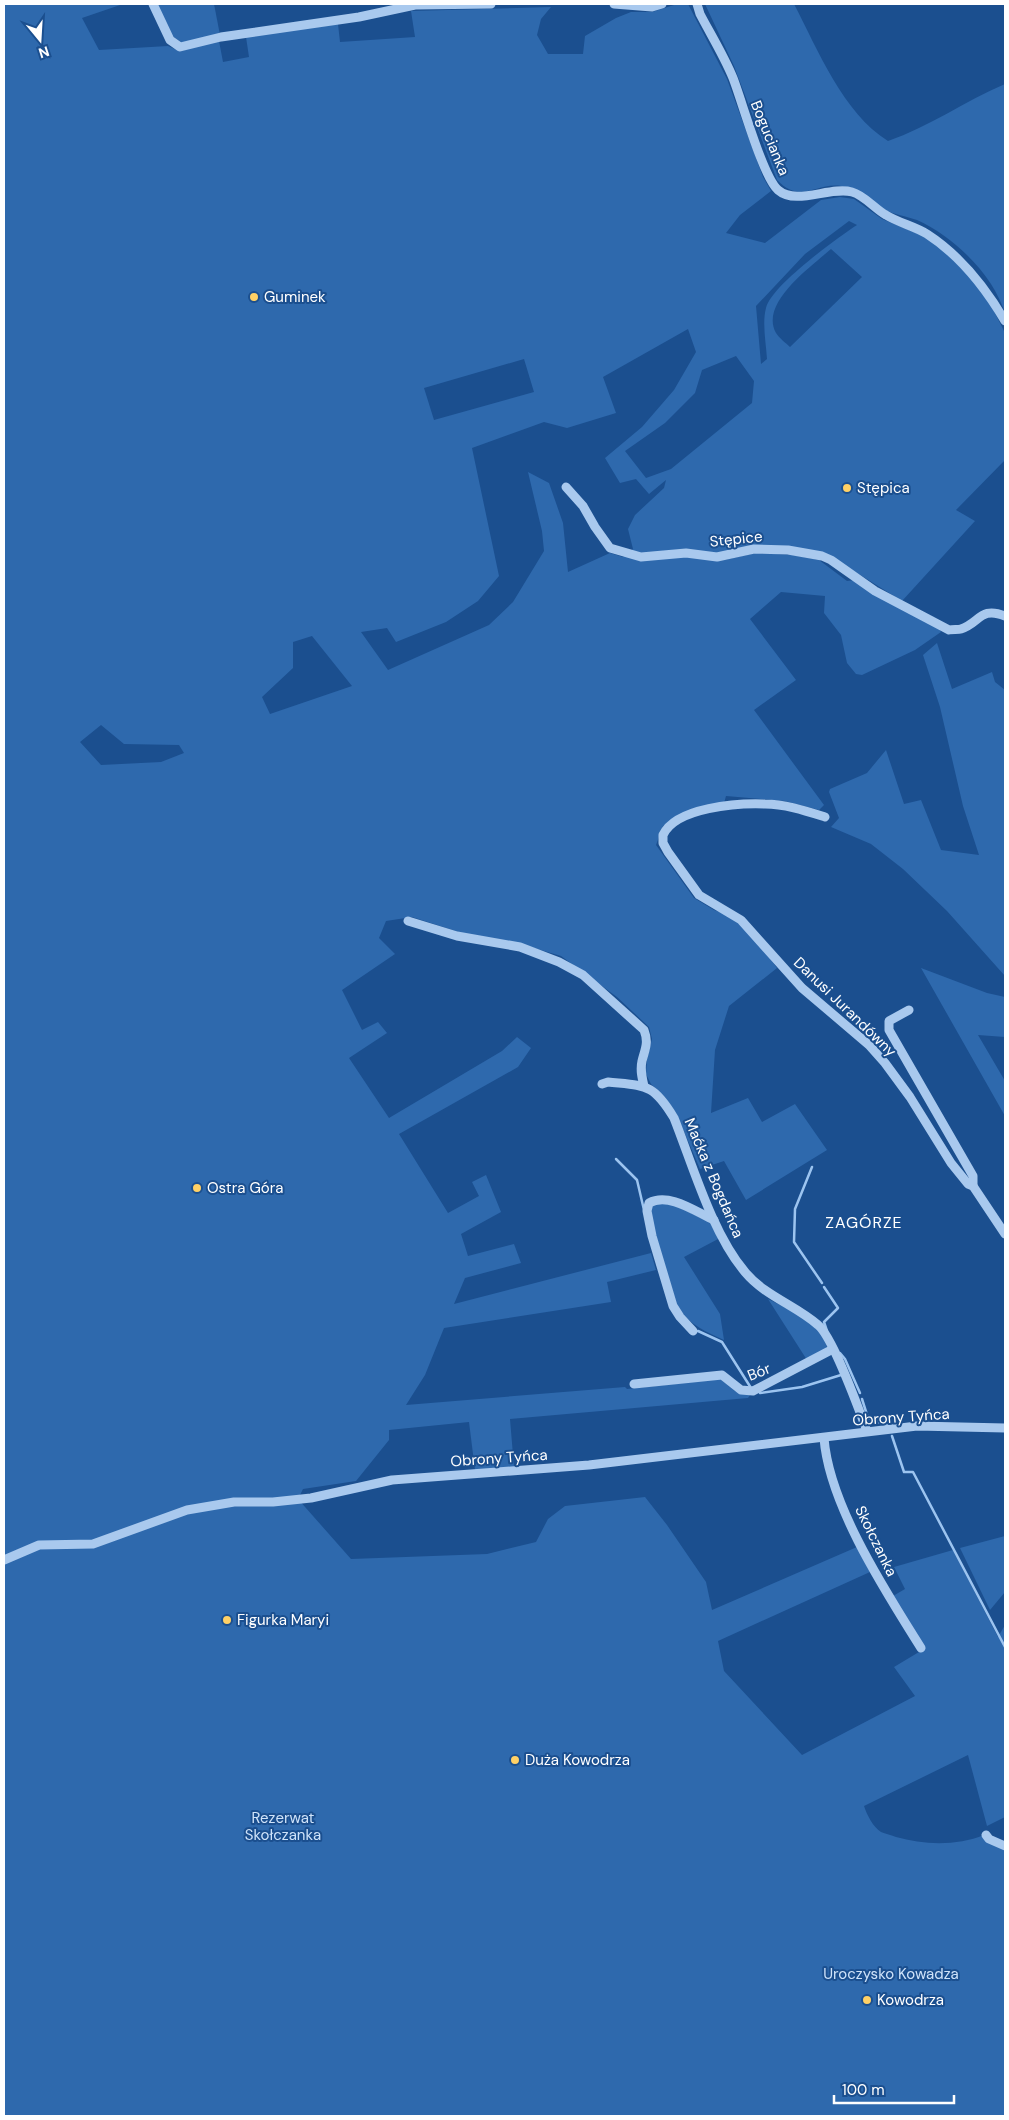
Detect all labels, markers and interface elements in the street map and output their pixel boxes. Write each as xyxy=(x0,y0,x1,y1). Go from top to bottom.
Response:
north arrow xyxy=(15,15,65,65)
text: N xyxy=(36,42,52,63)
street label: Bogucianka xyxy=(746,98,794,178)
place label: Guminek xyxy=(264,287,326,307)
marker: Guminek xyxy=(248,291,260,303)
place label: Stępica xyxy=(857,478,910,498)
marker: Stępica xyxy=(841,482,853,494)
street label: Stępice xyxy=(709,526,763,552)
street label: Danusi Jurandówny xyxy=(789,953,901,1062)
street label: Maćka z Bogdańca xyxy=(680,1115,748,1241)
place label: Ostra Góra xyxy=(207,1178,283,1198)
marker: Ostra Góra xyxy=(191,1182,203,1194)
district label: ZAGÓRZE xyxy=(825,1212,903,1233)
street label: Bór xyxy=(744,1358,774,1386)
street label: Obrony Tyńca xyxy=(852,1404,950,1430)
street label: Obrony Tyńca xyxy=(450,1445,548,1471)
street label: Skołczanka xyxy=(850,1502,902,1580)
place label: Figurka Maryi xyxy=(237,1610,329,1630)
marker: Figurka Maryi xyxy=(221,1614,233,1626)
place label: Duża Kowodrza xyxy=(525,1750,630,1770)
marker: Duża Kowodrza xyxy=(509,1754,521,1766)
park label: Rezerwat Skołczanka xyxy=(245,1808,321,1845)
park label: Uroczysko Kowadza xyxy=(823,1964,959,1984)
place label: Kowodrza xyxy=(877,1990,944,2010)
marker: Kowodrza xyxy=(861,1994,873,2006)
scale bar xyxy=(834,2072,954,2104)
text: 100 m xyxy=(842,2080,885,2100)

